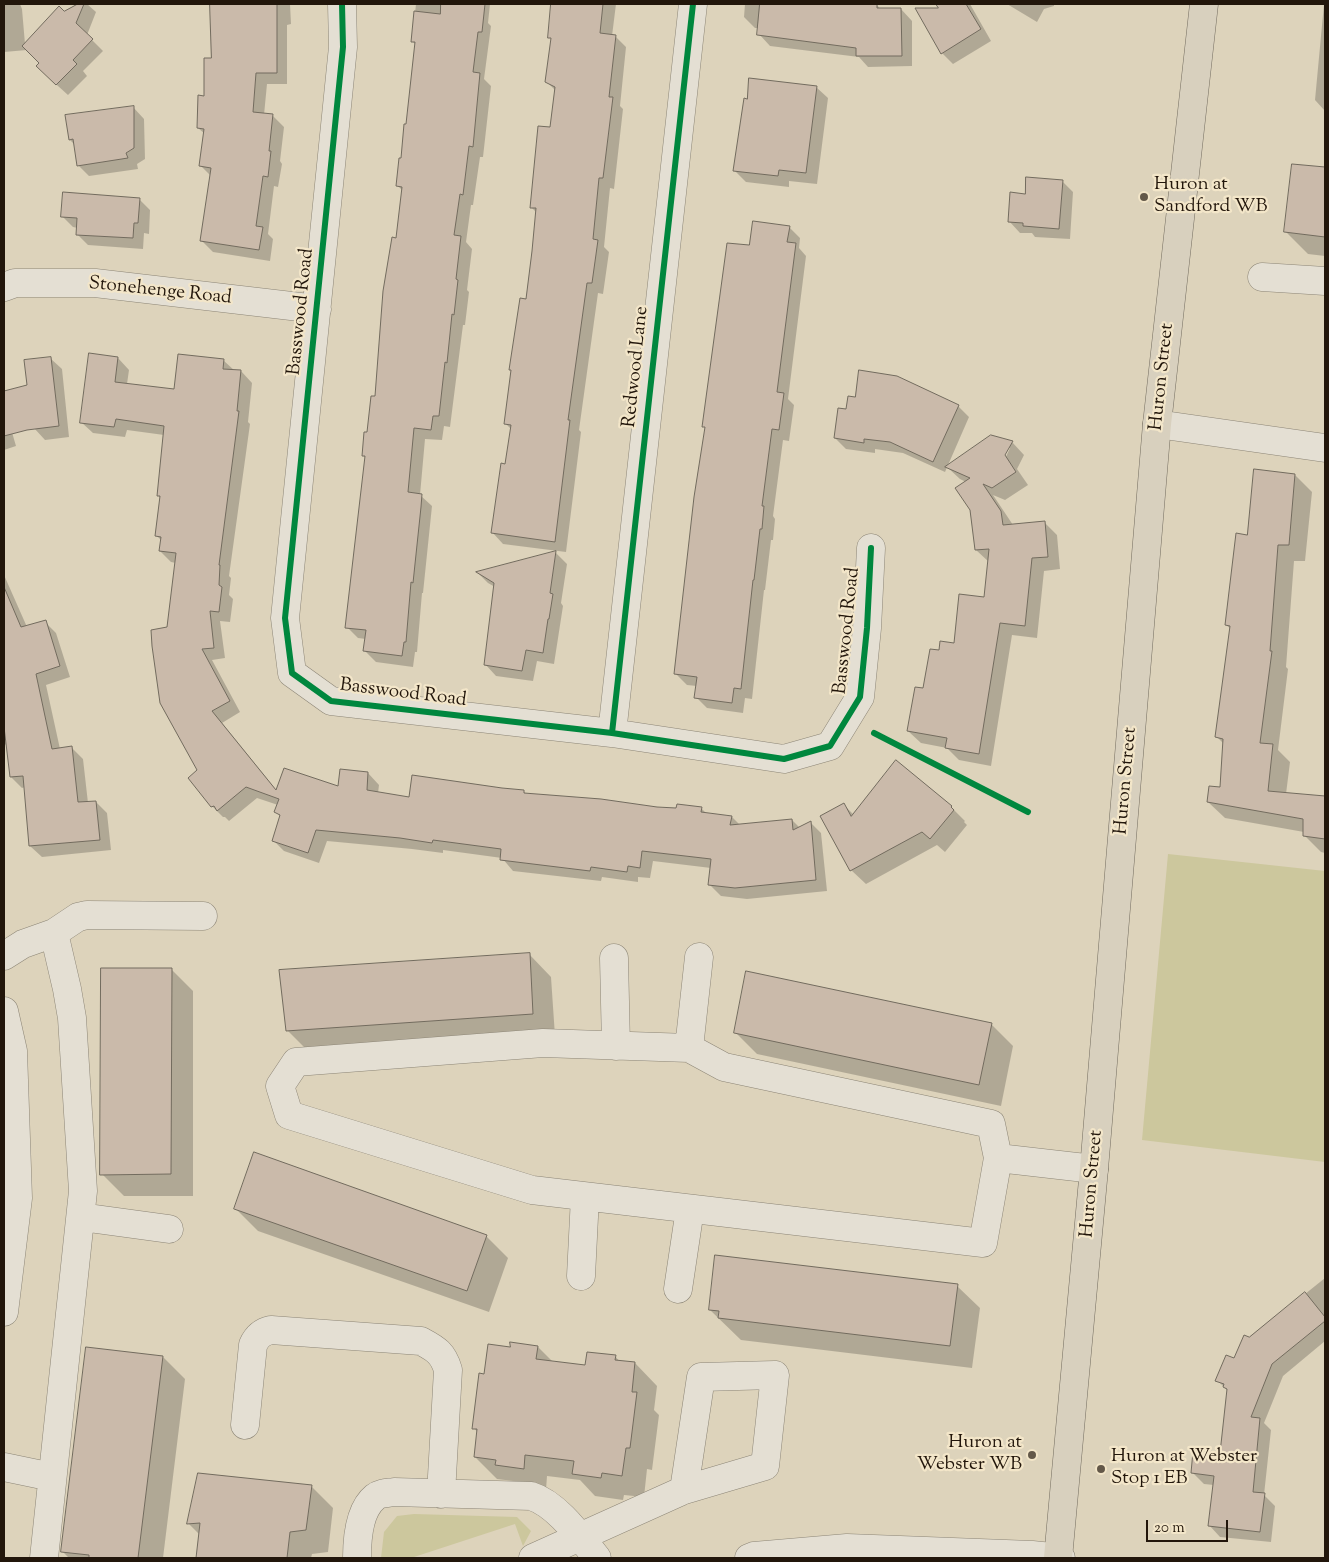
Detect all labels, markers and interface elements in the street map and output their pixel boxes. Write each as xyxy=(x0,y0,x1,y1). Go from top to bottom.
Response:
place label: Huron at Sandford WB xyxy=(1154,175,1267,219)
marker: Huron at Sandford WB xyxy=(1138,191,1150,203)
street label: Basswood Road xyxy=(284,247,320,377)
street label: Stonehenge Road xyxy=(87,273,233,311)
street label: Redwood Lane xyxy=(619,305,655,429)
street label: Huron Street xyxy=(1146,322,1180,432)
street label: Basswood Road xyxy=(830,566,866,696)
street label: Basswood Road xyxy=(338,675,468,713)
street label: Huron Street xyxy=(1111,726,1143,836)
street label: Huron Street xyxy=(1077,1129,1109,1239)
place label: Huron at Webster WB xyxy=(917,1433,1022,1477)
place label: Huron at Webster Stop 1 EB xyxy=(1111,1447,1257,1491)
marker: Huron at Webster WB xyxy=(1026,1449,1038,1461)
marker: Huron at Webster Stop 1 EB xyxy=(1095,1463,1107,1475)
scale bar xyxy=(1149,1510,1232,1542)
text: 20 m xyxy=(1154,1518,1185,1539)

